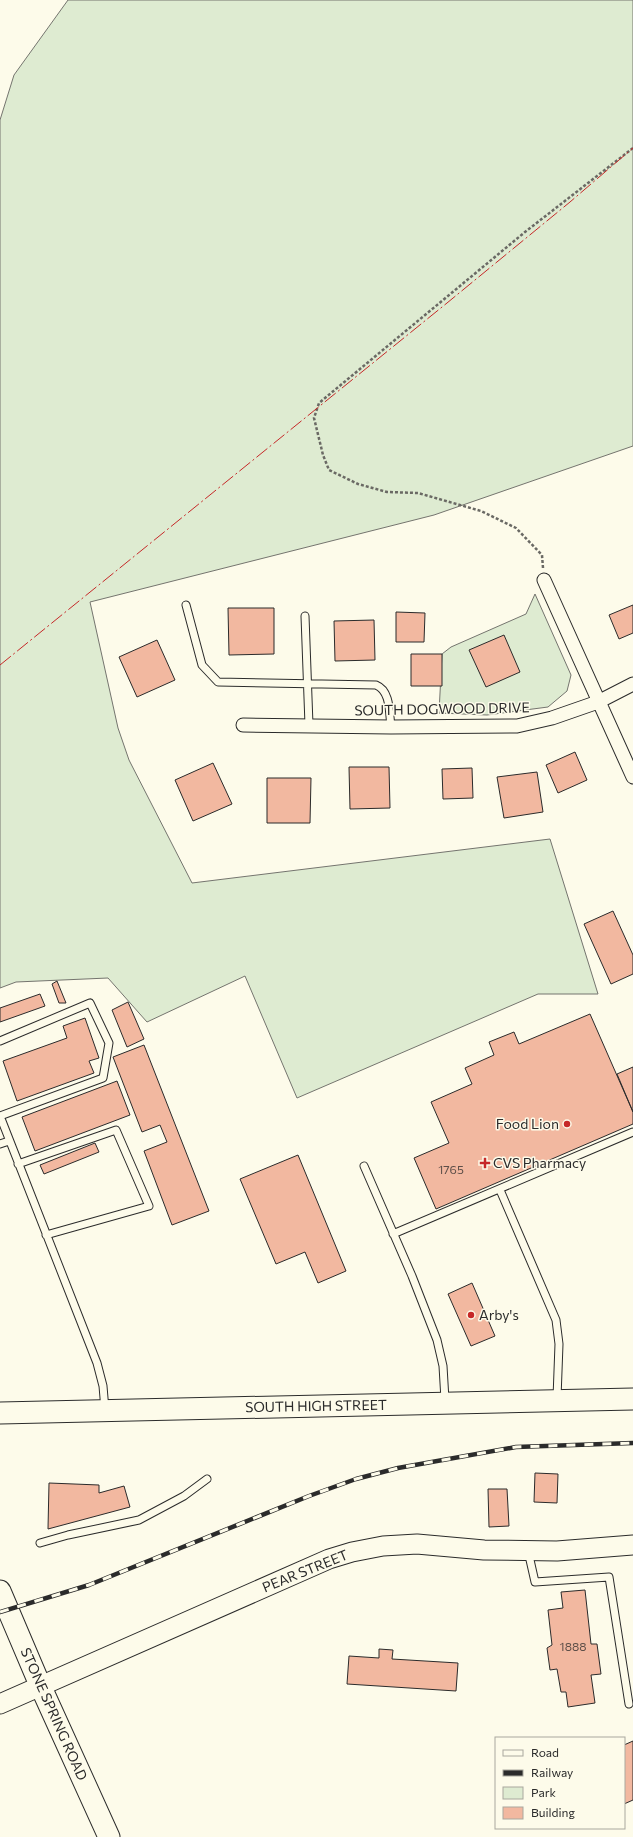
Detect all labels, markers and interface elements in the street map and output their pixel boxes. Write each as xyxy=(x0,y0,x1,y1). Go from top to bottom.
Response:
street label: SOUTH DOGWOOD DRIVE xyxy=(354,698,530,719)
place label: Food Lion xyxy=(496,1115,559,1132)
marker: Food Lion xyxy=(562,1119,572,1129)
place label: CVS Pharmacy xyxy=(493,1154,586,1171)
marker: CVS Pharmacy xyxy=(480,1158,490,1168)
house number: 1765 xyxy=(438,1162,464,1176)
place label: Arby's xyxy=(479,1306,519,1323)
marker: Arby's xyxy=(466,1310,476,1320)
street label: SOUTH HIGH STREET xyxy=(245,1396,387,1415)
street label: PEAR STREET xyxy=(260,1546,350,1595)
house number: 1888 xyxy=(560,1639,586,1653)
street label: STONE SPRING ROAD xyxy=(18,1645,91,1783)
legend xyxy=(495,1737,625,1829)
text: Road xyxy=(531,1745,559,1759)
text: Railway xyxy=(531,1765,573,1779)
text: Park xyxy=(531,1785,557,1799)
text: Building xyxy=(531,1805,575,1819)

